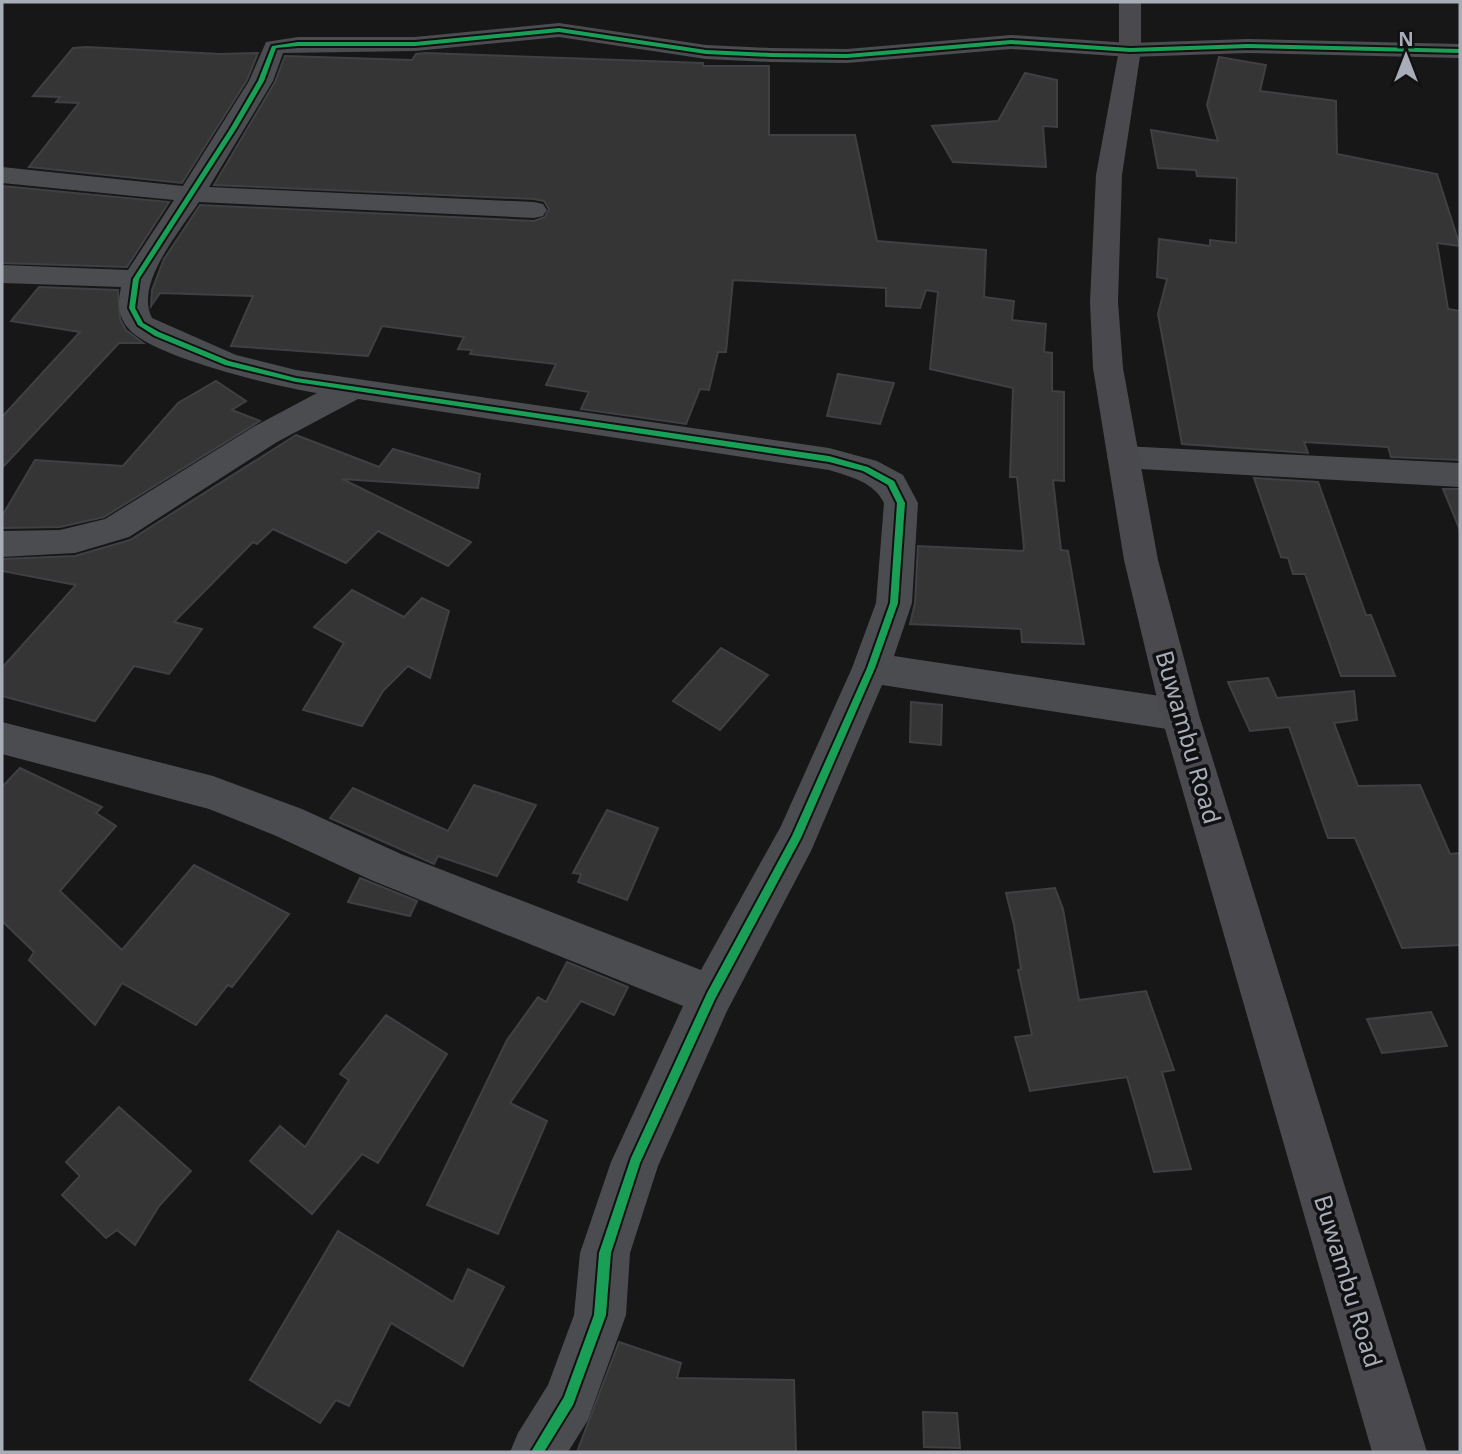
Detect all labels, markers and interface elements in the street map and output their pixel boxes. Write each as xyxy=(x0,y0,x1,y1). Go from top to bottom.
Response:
north arrow xyxy=(1371,21,1441,91)
text: N xyxy=(1398,26,1414,52)
street label: Buwambu Road xyxy=(1149,647,1229,827)
street label: Buwambu Road xyxy=(1307,1191,1391,1371)

